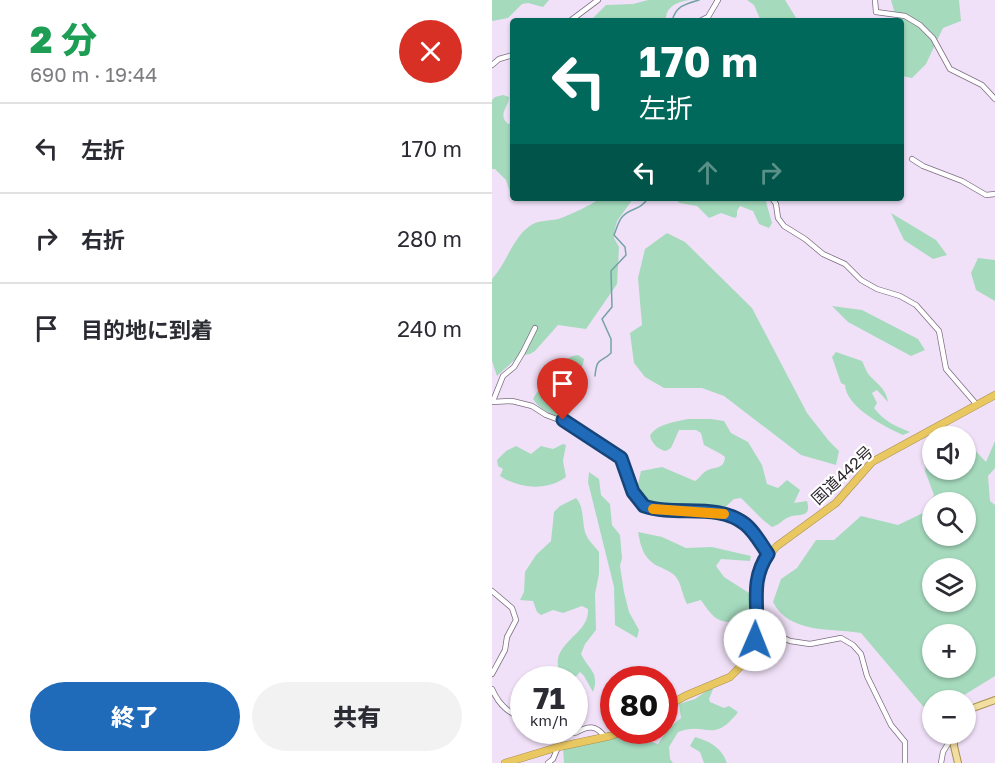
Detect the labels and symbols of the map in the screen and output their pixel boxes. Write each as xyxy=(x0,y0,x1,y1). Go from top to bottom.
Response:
pin xyxy=(537,358,588,420)
street label: 国道442号 xyxy=(807,441,877,509)
position arrow xyxy=(723,608,787,672)
speed limit sign: 80 xyxy=(600,666,678,744)

